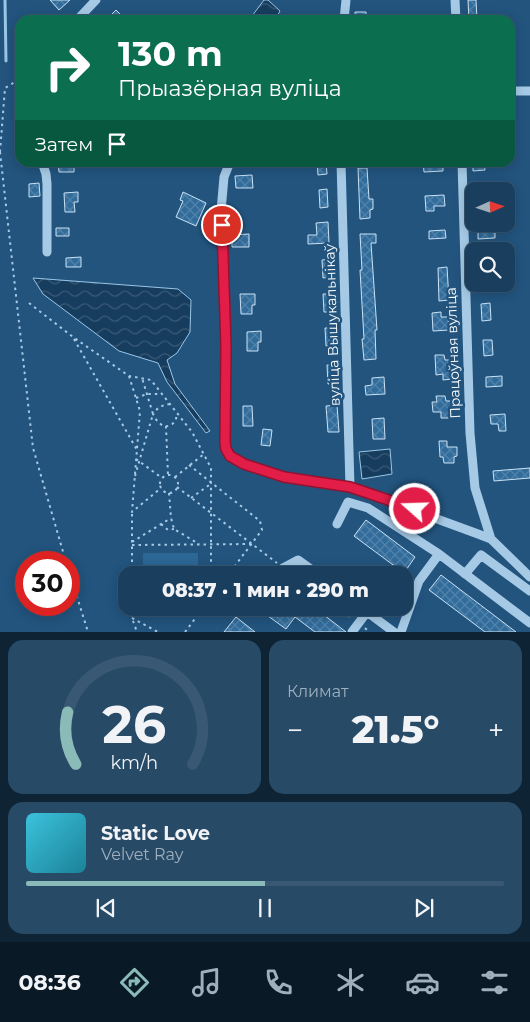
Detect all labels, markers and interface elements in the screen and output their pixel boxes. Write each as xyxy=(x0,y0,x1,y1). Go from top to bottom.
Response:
text: 130 m xyxy=(118,32,223,75)
icon: right xyxy=(35,35,100,100)
text: Прыазёрная вуліца xyxy=(118,75,341,102)
icon: arrive xyxy=(103,130,131,158)
text: Затем xyxy=(35,133,93,156)
north arrow xyxy=(465,182,515,232)
map controls xyxy=(465,182,515,292)
pin xyxy=(201,204,243,246)
icon: arrive xyxy=(208,211,236,239)
button: search xyxy=(465,242,515,292)
street label: вуліца Вышукальнікаў xyxy=(320,243,344,407)
street label: Працоўная вуліца xyxy=(442,287,464,419)
position arrow xyxy=(388,482,440,534)
speed limit sign: 30 xyxy=(15,551,80,616)
text: 08:37 · 1 мин · 290 m xyxy=(162,579,369,602)
text: Климат xyxy=(287,682,349,701)
text: 26 xyxy=(103,693,166,756)
text: 21.5° xyxy=(352,706,439,753)
text: − xyxy=(287,713,303,747)
text: + xyxy=(488,713,504,747)
text: km/h xyxy=(111,752,158,773)
text: Static Love xyxy=(101,822,210,845)
text: Velvet Ray xyxy=(101,845,183,864)
icon: previous xyxy=(92,894,120,922)
icon: pause xyxy=(251,894,279,922)
icon: next xyxy=(410,894,438,922)
icon: directions xyxy=(117,965,152,1000)
icon: music xyxy=(189,965,224,1000)
icon: phone xyxy=(261,965,296,1000)
icon: climate xyxy=(333,965,368,1000)
icon: car xyxy=(405,965,440,1000)
icon: filters xyxy=(477,965,512,1000)
text: 08:36 xyxy=(18,969,81,996)

